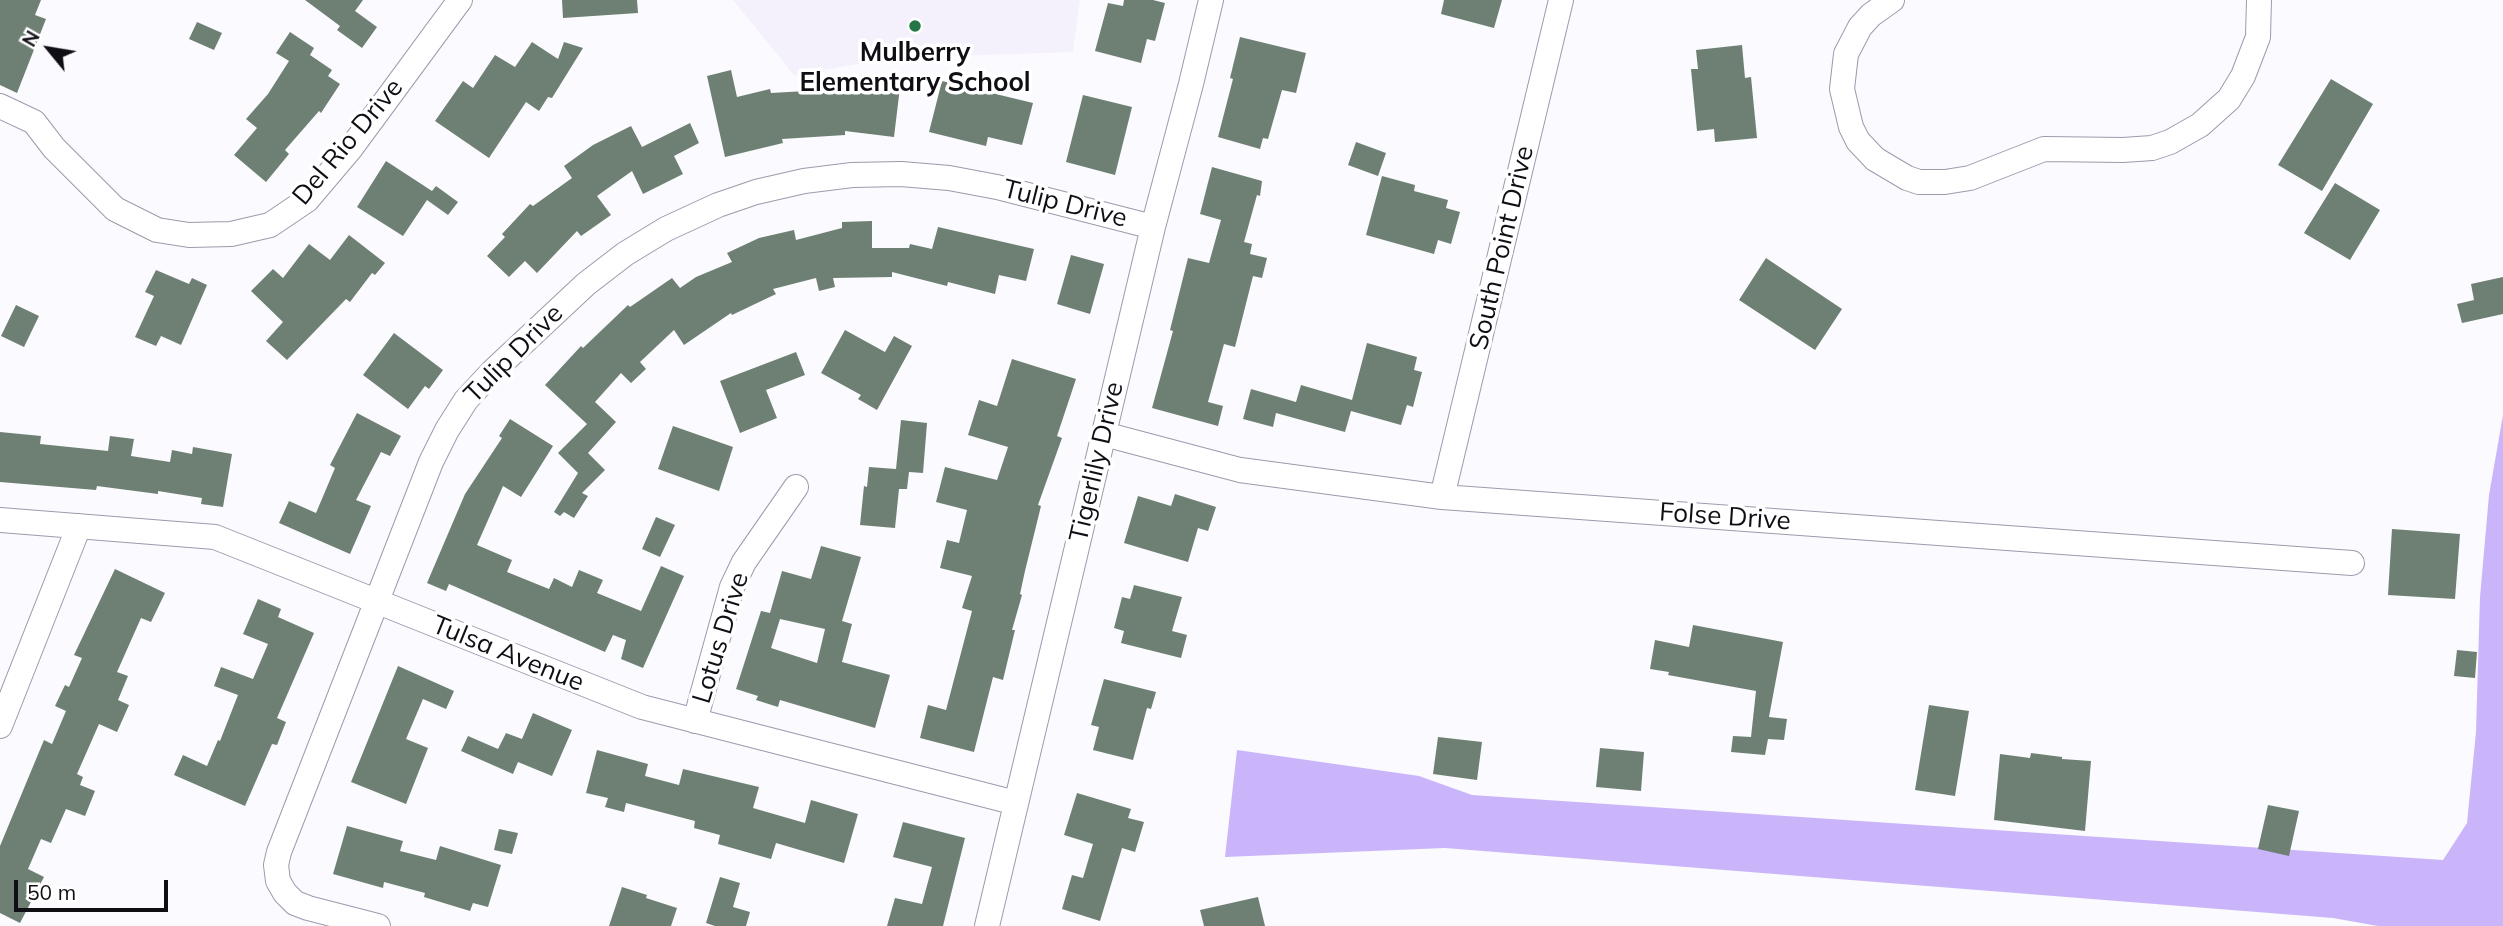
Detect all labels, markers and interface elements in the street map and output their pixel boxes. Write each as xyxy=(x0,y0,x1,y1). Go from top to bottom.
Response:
north arrow xyxy=(14,14,84,84)
marker: Mulberry Elementary School xyxy=(907,18,923,34)
text: N xyxy=(17,26,45,51)
place label: Mulberry Elementary School xyxy=(799,37,1031,98)
street label: Del Rio Drive xyxy=(286,73,410,211)
street label: South Point Drive xyxy=(1463,143,1541,353)
street label: Tulip Drive xyxy=(1000,174,1130,234)
street label: Tulip Drive xyxy=(458,298,570,410)
street label: Tigerlily Drive xyxy=(1063,379,1131,545)
street label: Folse Drive xyxy=(1658,497,1792,537)
street label: Lotus Drive xyxy=(686,569,756,707)
street label: Tulsa Avenue xyxy=(428,609,588,699)
scale bar xyxy=(18,866,172,910)
text: 50 m xyxy=(27,879,76,905)

